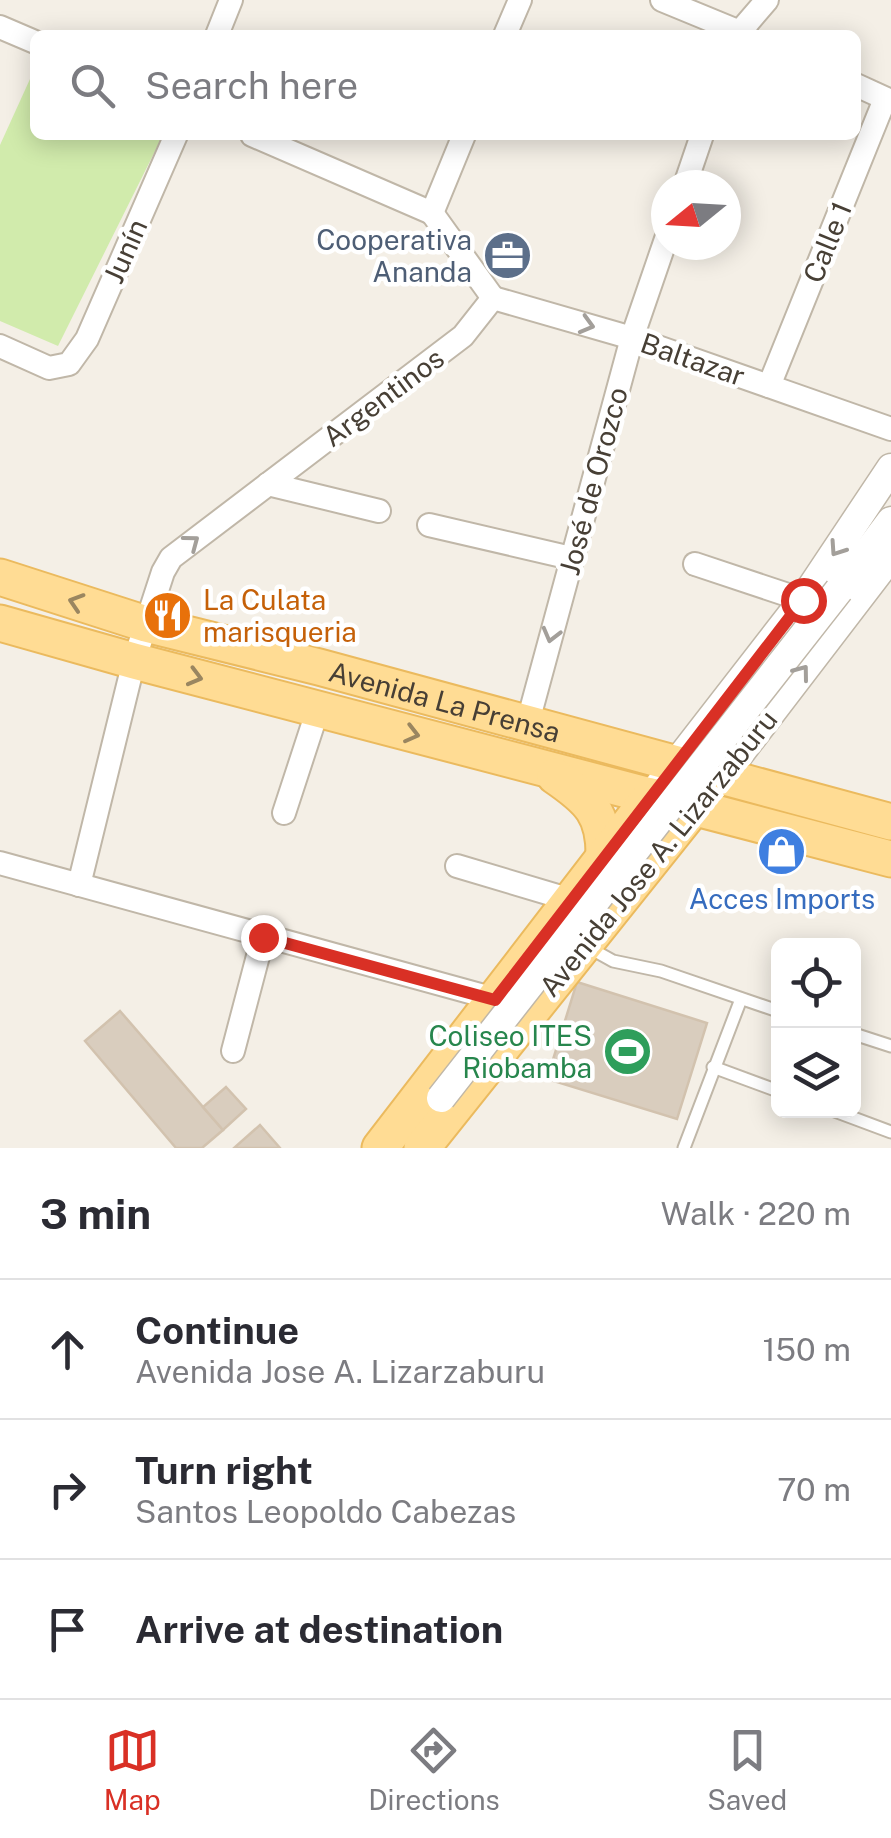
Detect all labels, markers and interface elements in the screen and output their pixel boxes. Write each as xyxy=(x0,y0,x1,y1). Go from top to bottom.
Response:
search box xyxy=(30,30,861,140)
icon: search xyxy=(65,58,120,113)
text: Search here xyxy=(145,63,358,108)
north arrow xyxy=(651,170,741,260)
street label: Calle 1 xyxy=(796,197,858,287)
street label: Junín xyxy=(96,214,154,288)
place label: Cooperativa Ananda xyxy=(316,223,472,288)
office icon: Cooperativa Ananda xyxy=(481,229,533,281)
one-way arrow xyxy=(578,313,595,334)
street label: Baltazar xyxy=(637,326,749,392)
street label: Argentinos xyxy=(316,341,450,453)
street label: José de Orozco xyxy=(552,384,634,578)
one-way arrow xyxy=(181,536,199,554)
one-way arrow xyxy=(830,538,849,556)
route start xyxy=(781,578,827,624)
place label: La Culata marisqueria xyxy=(203,583,357,648)
restaurant icon: La Culata marisqueria xyxy=(142,589,194,641)
one-way arrow xyxy=(68,593,85,613)
one-way arrow xyxy=(541,626,562,643)
street label: Avenida La Prensa xyxy=(326,654,564,748)
one-way arrow xyxy=(186,665,203,686)
one-way arrow xyxy=(790,665,808,683)
street label: Avenida Jose A. Lizarzaburu xyxy=(532,703,784,1003)
one-way arrow xyxy=(403,722,421,743)
shop icon: Acces Imports xyxy=(756,825,808,877)
place label: Acces Imports xyxy=(689,882,875,915)
route end xyxy=(241,915,287,961)
map controls xyxy=(771,938,861,1118)
button: locate xyxy=(771,938,861,1028)
place label: Coliseo ITES Riobamba xyxy=(428,1019,592,1084)
sports icon: Coliseo ITES Riobamba xyxy=(601,1025,653,1077)
button: layers xyxy=(771,1028,861,1118)
text: 3 min xyxy=(40,1189,151,1238)
text: Walk · 220 m xyxy=(661,1195,851,1232)
text: Continue xyxy=(135,1308,299,1353)
icon: ahead xyxy=(40,1322,95,1377)
text: 150 m xyxy=(762,1331,851,1368)
text: Avenida Jose A. Lizarzaburu xyxy=(135,1353,545,1390)
text: Turn right xyxy=(135,1448,313,1493)
icon: right xyxy=(40,1462,95,1517)
text: 70 m xyxy=(777,1471,851,1508)
text: Santos Leopoldo Cabezas xyxy=(135,1493,516,1530)
icon: arrive xyxy=(40,1602,95,1657)
text: Arrive at destination xyxy=(135,1607,503,1652)
tab: Map xyxy=(104,1723,161,1816)
tab: Directions xyxy=(368,1723,500,1816)
tab: Saved xyxy=(707,1723,787,1816)

